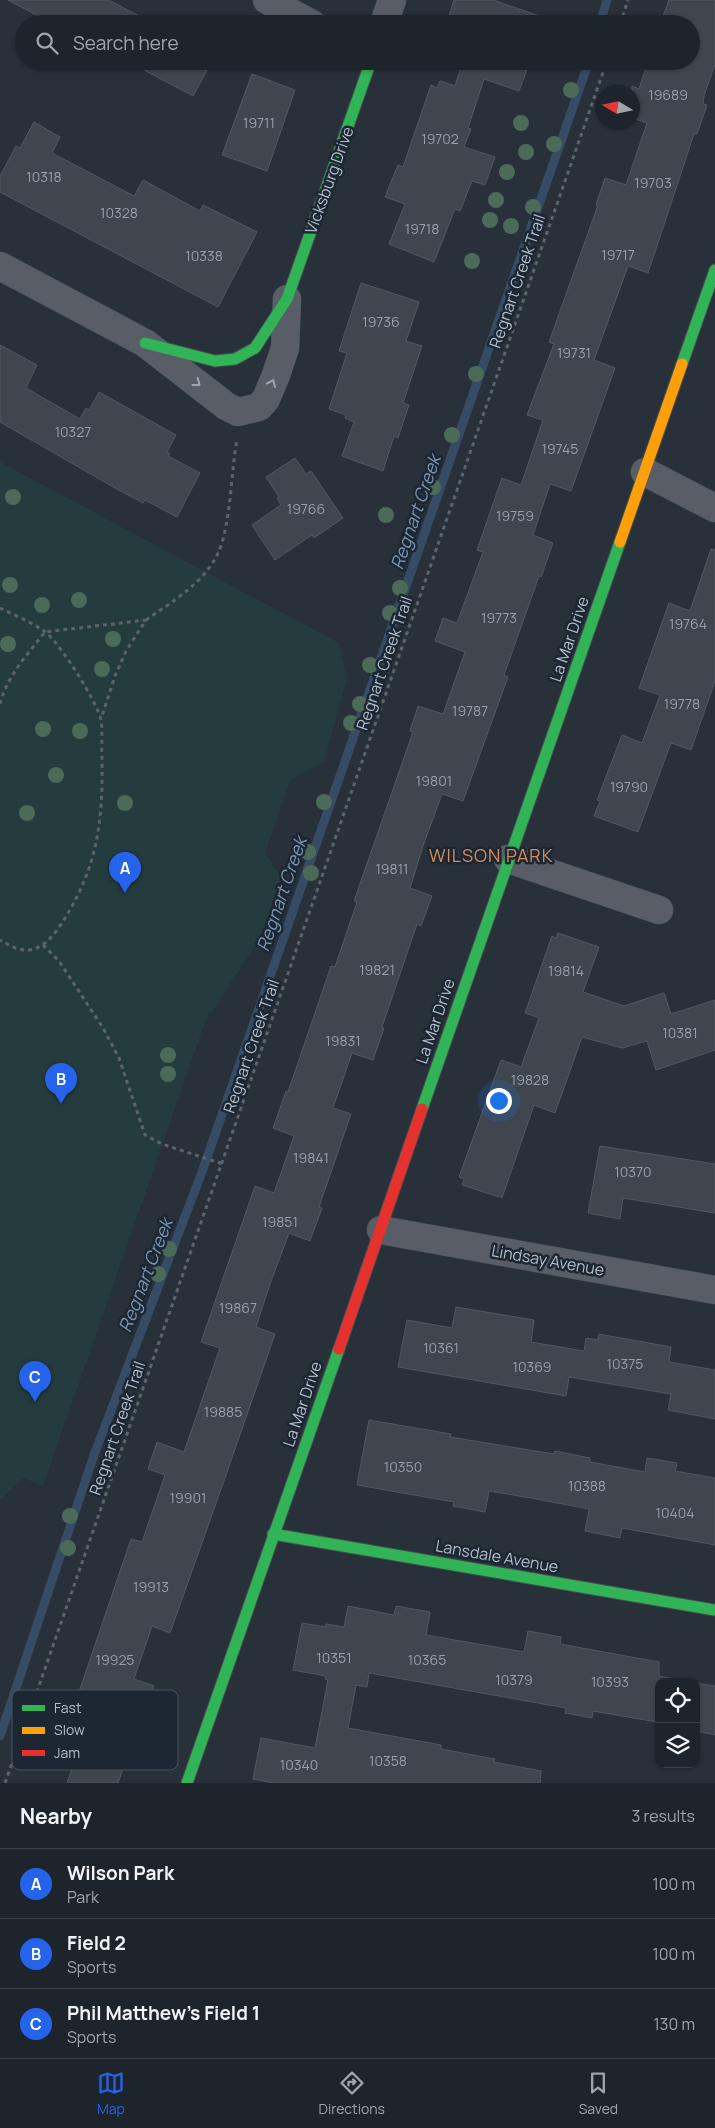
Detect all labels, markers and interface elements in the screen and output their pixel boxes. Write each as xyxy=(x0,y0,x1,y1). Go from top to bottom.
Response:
search box xyxy=(15,15,700,70)
icon: search xyxy=(33,29,61,57)
text: Search here xyxy=(73,30,179,56)
north arrow xyxy=(595,85,640,130)
house number: 19689 xyxy=(648,85,688,104)
house number: 19711 xyxy=(243,113,275,132)
street label: Vicksburg Drive xyxy=(299,123,359,237)
house number: 19702 xyxy=(421,129,459,148)
house number: 10318 xyxy=(26,167,62,186)
house number: 19703 xyxy=(634,173,672,192)
house number: 10328 xyxy=(100,203,138,222)
street label: Regnart Creek Trail xyxy=(484,211,550,351)
house number: 19718 xyxy=(405,219,439,238)
house number: 19717 xyxy=(601,245,635,264)
house number: 10338 xyxy=(185,246,223,265)
house number: 19736 xyxy=(362,312,400,331)
house number: 19731 xyxy=(557,343,591,362)
one-way arrow xyxy=(191,377,201,386)
one-way arrow xyxy=(266,379,277,388)
house number: 10327 xyxy=(55,422,91,441)
house number: 19745 xyxy=(542,439,578,458)
water label: Regnart Creek xyxy=(384,449,447,572)
house number: 19766 xyxy=(287,499,325,518)
house number: 19759 xyxy=(496,506,534,525)
street label: Regnart Creek Trail xyxy=(351,593,417,733)
street label: La Mar Drive xyxy=(544,593,594,685)
house number: 19773 xyxy=(481,608,517,627)
house number: 19764 xyxy=(669,614,707,633)
house number: 19778 xyxy=(664,694,700,713)
house number: 19787 xyxy=(452,701,488,720)
house number: 19801 xyxy=(416,771,452,790)
house number: 19790 xyxy=(610,777,648,796)
water label: Regnart Creek xyxy=(250,831,313,954)
district label: WILSON PARK xyxy=(429,843,553,867)
pin: A xyxy=(109,852,141,893)
house number: 19811 xyxy=(375,859,409,878)
house number: 19821 xyxy=(359,960,395,979)
house number: 19814 xyxy=(548,961,584,980)
street label: La Mar Drive xyxy=(410,975,460,1067)
street label: Regnart Creek Trail xyxy=(218,976,284,1116)
house number: 10381 xyxy=(662,1023,698,1042)
house number: 19831 xyxy=(325,1031,361,1050)
pin: B xyxy=(45,1063,77,1104)
house number: 19828 xyxy=(511,1070,549,1089)
your location xyxy=(486,1088,512,1114)
house number: 19841 xyxy=(293,1148,329,1167)
house number: 10370 xyxy=(614,1162,652,1181)
water label: Regnart Creek xyxy=(112,1212,179,1335)
house number: 19851 xyxy=(262,1212,298,1231)
street label: Lindsay Avenue xyxy=(490,1239,606,1281)
house number: 19867 xyxy=(219,1298,257,1317)
house number: 10361 xyxy=(423,1338,459,1357)
house number: 10375 xyxy=(607,1354,643,1373)
house number: 10369 xyxy=(513,1357,551,1376)
street label: Regnart Creek Trail xyxy=(84,1358,150,1498)
street label: La Mar Drive xyxy=(277,1358,327,1450)
pin: C xyxy=(19,1361,51,1402)
house number: 19885 xyxy=(204,1402,242,1421)
house number: 10350 xyxy=(384,1457,422,1476)
house number: 10388 xyxy=(568,1476,606,1495)
house number: 19901 xyxy=(170,1488,206,1507)
house number: 10404 xyxy=(655,1503,695,1522)
street label: Lansdale Avenue xyxy=(434,1534,560,1578)
house number: 19913 xyxy=(133,1577,169,1596)
house number: 10351 xyxy=(316,1648,352,1667)
house number: 19925 xyxy=(96,1650,134,1669)
house number: 10365 xyxy=(408,1650,446,1669)
house number: 10379 xyxy=(495,1670,533,1689)
house number: 10393 xyxy=(591,1672,629,1691)
map controls xyxy=(655,1678,700,1768)
button: locate xyxy=(655,1678,700,1723)
legend xyxy=(12,1690,178,1770)
text: Fast xyxy=(54,1698,82,1717)
text: Slow xyxy=(54,1720,85,1739)
button: layers xyxy=(655,1723,700,1768)
text: Jam xyxy=(54,1743,80,1762)
house number: 10358 xyxy=(369,1751,407,1770)
house number: 10340 xyxy=(280,1755,318,1774)
text: Nearby xyxy=(20,1802,92,1830)
text: 3 results xyxy=(632,1805,695,1827)
text: Wilson Park xyxy=(67,1860,174,1886)
text: A xyxy=(31,1873,41,1895)
text: 100 m xyxy=(652,1873,695,1895)
text: Park xyxy=(67,1886,99,1908)
text: Field 2 xyxy=(67,1930,126,1956)
text: B xyxy=(31,1943,41,1965)
text: 100 m xyxy=(652,1943,695,1965)
text: Sports xyxy=(67,1956,116,1978)
text: Phil Matthew's Field 1 xyxy=(67,2000,260,2026)
text: C xyxy=(30,2013,42,2035)
text: 130 m xyxy=(653,2013,695,2035)
text: Sports xyxy=(67,2026,116,2048)
tab: Map xyxy=(97,2069,125,2118)
tab: Directions xyxy=(319,2069,385,2118)
tab: Saved xyxy=(579,2069,618,2118)

